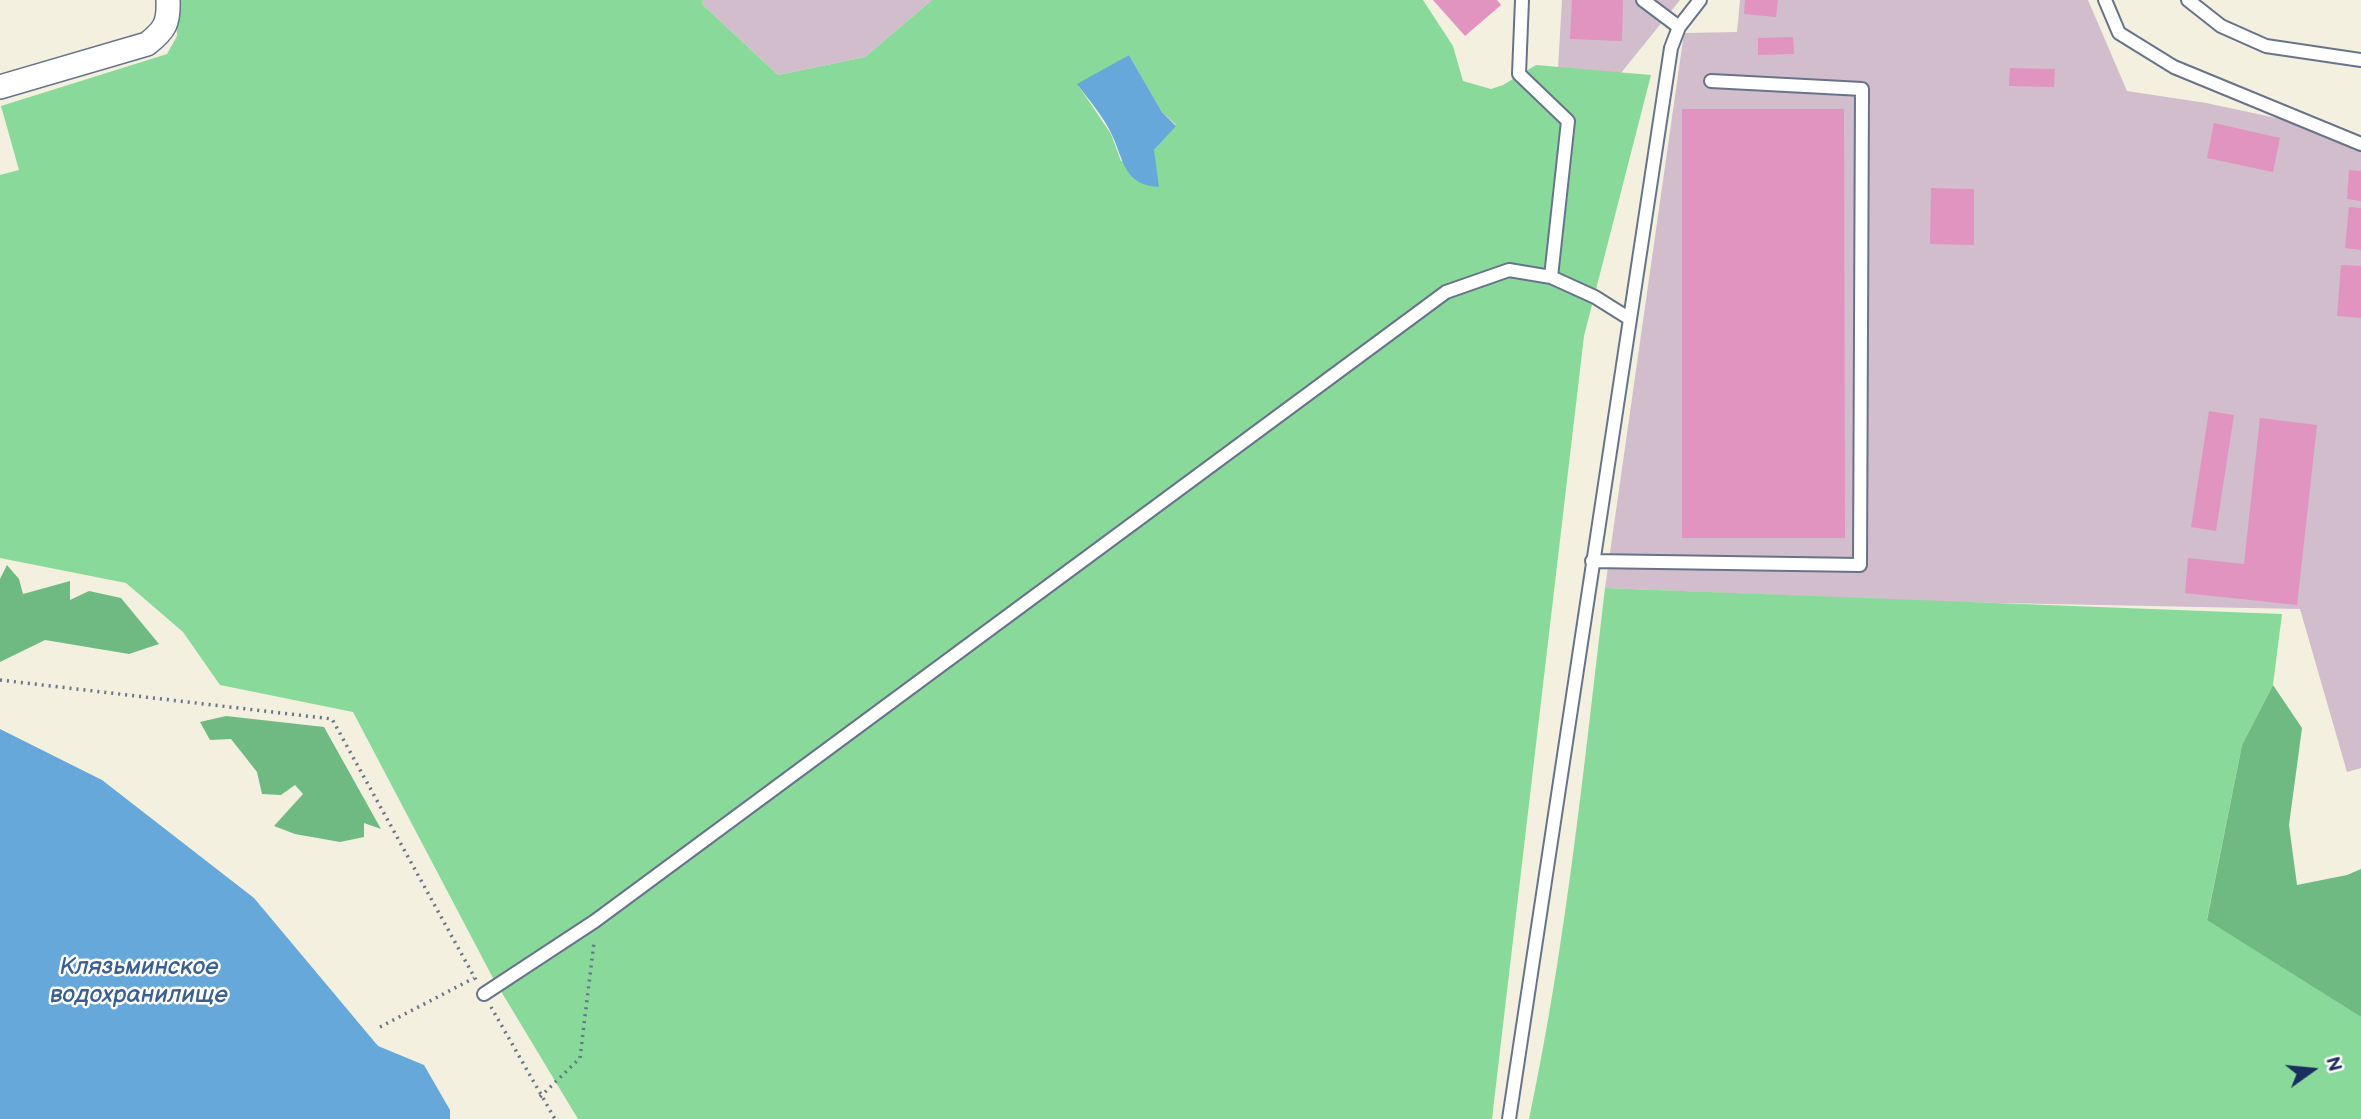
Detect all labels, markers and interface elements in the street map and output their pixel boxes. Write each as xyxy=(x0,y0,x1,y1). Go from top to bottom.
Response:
water label: Клязьминское водохранилище xyxy=(50,954,228,1010)
north arrow xyxy=(2277,1035,2347,1105)
text: N xyxy=(2320,1055,2346,1074)

